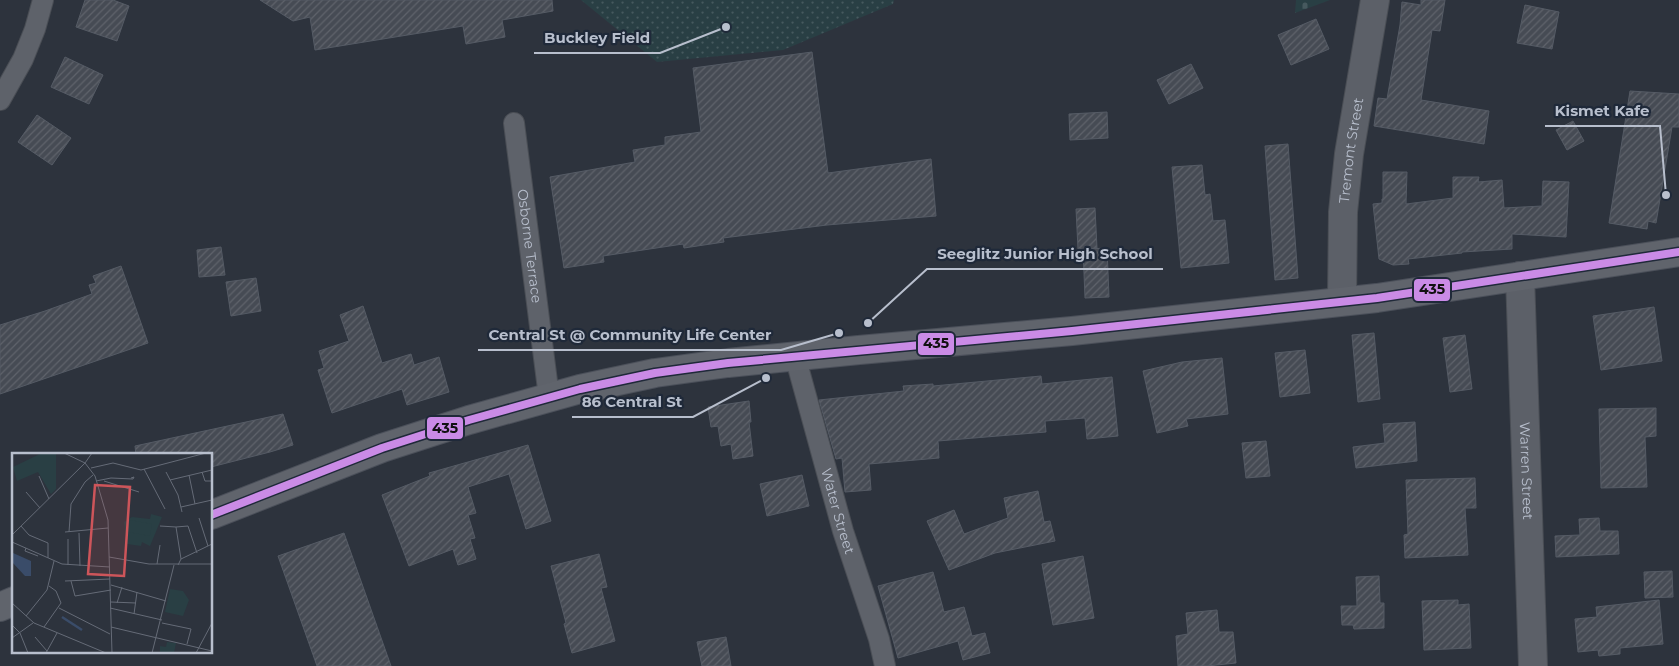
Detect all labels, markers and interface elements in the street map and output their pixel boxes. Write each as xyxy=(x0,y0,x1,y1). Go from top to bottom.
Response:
callout: Buckley Field xyxy=(534,23,660,53)
text: Buckley Field xyxy=(544,28,650,47)
street label: Tremont Street xyxy=(1335,96,1367,204)
callout: Kismet Kafe xyxy=(1545,96,1660,126)
text: Kismet Kafe xyxy=(1555,101,1649,120)
street label: Osborne Terrace xyxy=(514,188,546,304)
callout: Seeglitz Junior High School xyxy=(927,239,1163,269)
text: Seeglitz Junior High School xyxy=(937,244,1153,263)
line badge: 435 xyxy=(1413,278,1451,302)
text: 435 xyxy=(1419,280,1445,298)
callout: Central St @ Community Life Center xyxy=(478,320,781,350)
text: Central St @ Community Life Center xyxy=(489,325,772,344)
line badge: 435 xyxy=(917,332,955,356)
text: 435 xyxy=(923,334,949,352)
callout: 86 Central St xyxy=(572,387,693,417)
text: 86 Central St xyxy=(582,392,683,411)
line badge: 435 xyxy=(426,416,464,440)
text: 435 xyxy=(432,419,458,437)
street label: Warren Street xyxy=(1516,422,1537,520)
inset map xyxy=(12,453,212,654)
street label: Water Street xyxy=(817,466,859,557)

